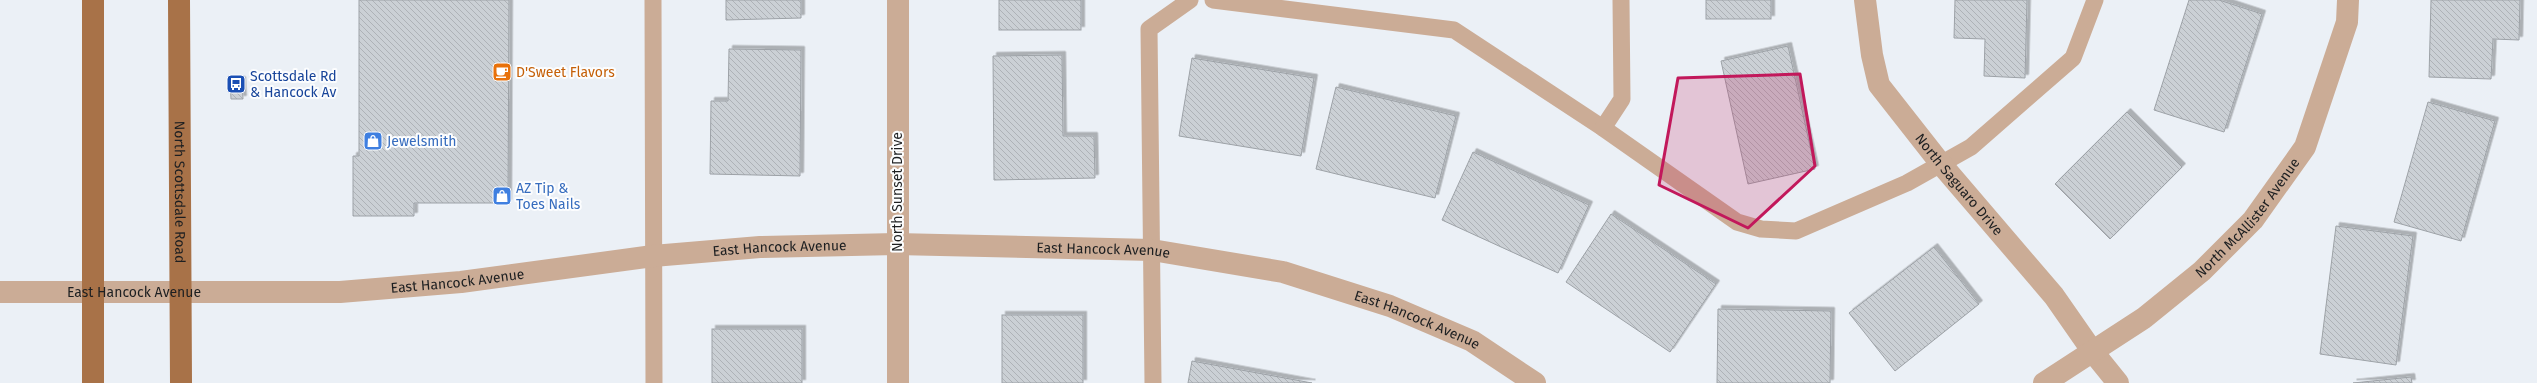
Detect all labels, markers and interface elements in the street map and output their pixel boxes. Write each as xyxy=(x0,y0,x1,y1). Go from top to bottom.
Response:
cafe icon: D'Sweet Flavors xyxy=(491,61,513,83)
place label: D'Sweet Flavors xyxy=(516,64,615,81)
place label: Scottsdale Rd & Hancock Av xyxy=(250,68,337,101)
bus stop icon: Scottsdale Rd & Hancock Av xyxy=(225,73,247,95)
street label: North Scottsdale Road xyxy=(171,121,188,263)
shop icon: Jewelsmith xyxy=(362,130,384,152)
street label: North Saguaro Drive xyxy=(1911,130,2006,239)
street label: North Sunset Drive xyxy=(889,132,906,252)
place label: Jewelsmith xyxy=(387,133,456,150)
street label: North McAllister Avenue xyxy=(2192,155,2303,282)
place label: AZ Tip & Toes Nails xyxy=(516,180,581,213)
shop icon: AZ Tip & Toes Nails xyxy=(491,185,513,207)
street label: East Hancock Avenue xyxy=(712,237,847,260)
street label: East Hancock Avenue xyxy=(1036,239,1172,262)
street label: East Hancock Avenue xyxy=(390,266,525,297)
street label: East Hancock Avenue xyxy=(67,284,201,301)
street label: East Hancock Avenue xyxy=(1352,287,1483,353)

